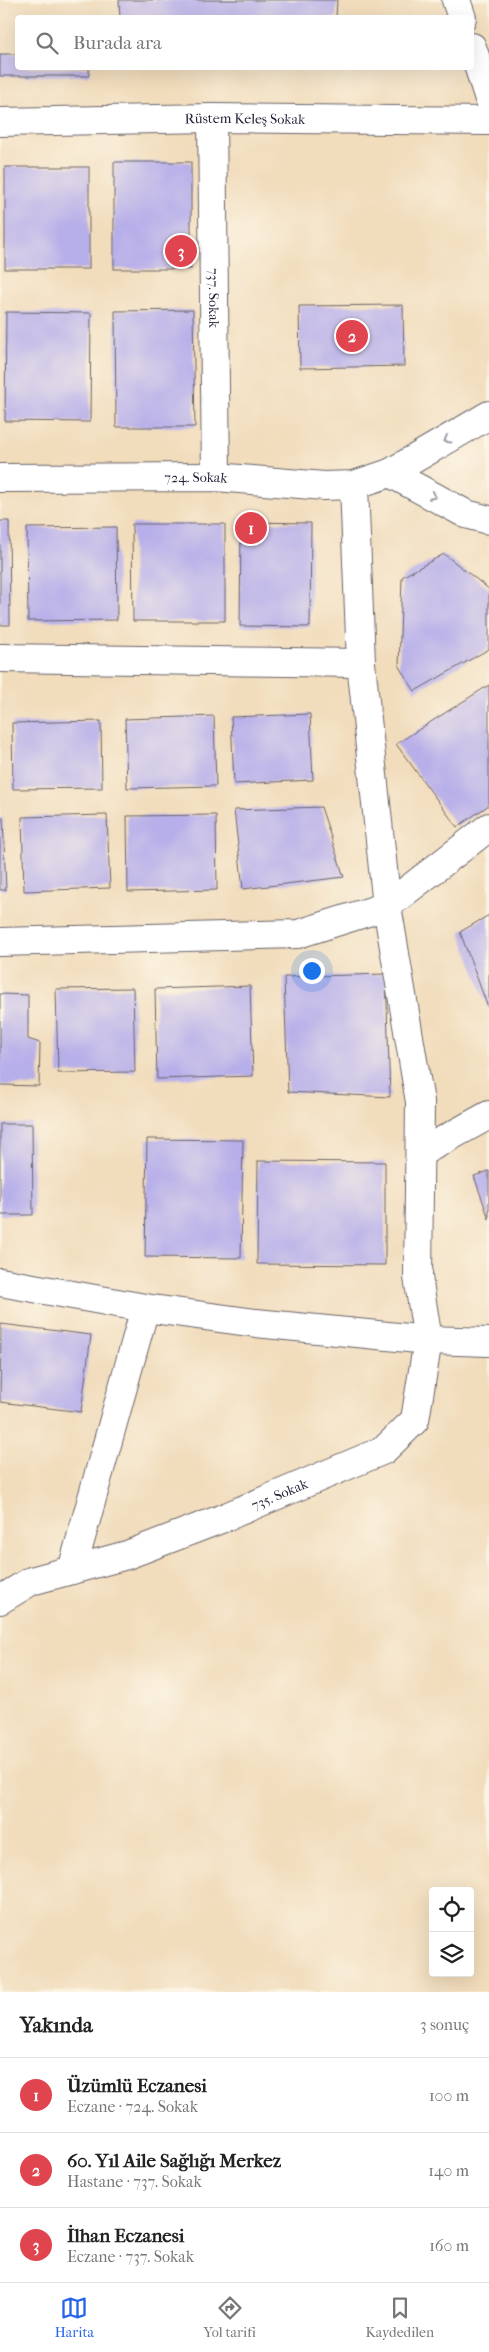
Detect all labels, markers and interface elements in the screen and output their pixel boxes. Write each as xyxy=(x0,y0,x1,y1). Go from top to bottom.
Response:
search box xyxy=(15,15,474,70)
icon: search xyxy=(33,29,61,57)
text: Burada ara xyxy=(73,32,162,54)
street label: Rüstem Keleş Sokak xyxy=(185,109,306,128)
pin: 3 xyxy=(165,232,197,270)
street label: 737. Sokak xyxy=(205,268,223,329)
pin: 2 xyxy=(336,317,368,355)
one-way arrow xyxy=(443,434,452,444)
street label: 724. Sokak xyxy=(164,468,229,487)
one-way arrow xyxy=(428,490,437,500)
pin: 1 xyxy=(235,509,267,547)
your location xyxy=(299,958,325,984)
street label: 735. Sokak xyxy=(249,1475,311,1514)
map controls xyxy=(429,1887,474,1977)
button: locate xyxy=(429,1887,474,1932)
button: layers xyxy=(429,1932,474,1977)
text: Yakında xyxy=(20,2013,93,2037)
text: 3 sonuç xyxy=(420,2015,469,2034)
text: Üzümlü Eczanesi xyxy=(67,2075,207,2097)
text: 1 xyxy=(33,2086,39,2105)
text: 100 m xyxy=(429,2086,469,2105)
text: Eczane · 724. Sokak xyxy=(67,2097,198,2116)
text: 60. Yıl Aile Sağlığı Merkez xyxy=(67,2150,281,2172)
text: 2 xyxy=(32,2161,40,2180)
text: 140 m xyxy=(428,2161,469,2180)
text: Hastane · 737. Sokak xyxy=(67,2172,202,2191)
text: İlhan Eczanesi xyxy=(67,2225,184,2247)
text: 3 xyxy=(33,2236,39,2255)
text: 160 m xyxy=(429,2236,469,2255)
text: Eczane · 737. Sokak xyxy=(67,2247,194,2266)
tab: Harita xyxy=(55,2294,94,2341)
tab: Yol tarifi xyxy=(203,2294,256,2341)
tab: Kaydedilen xyxy=(365,2294,434,2341)

